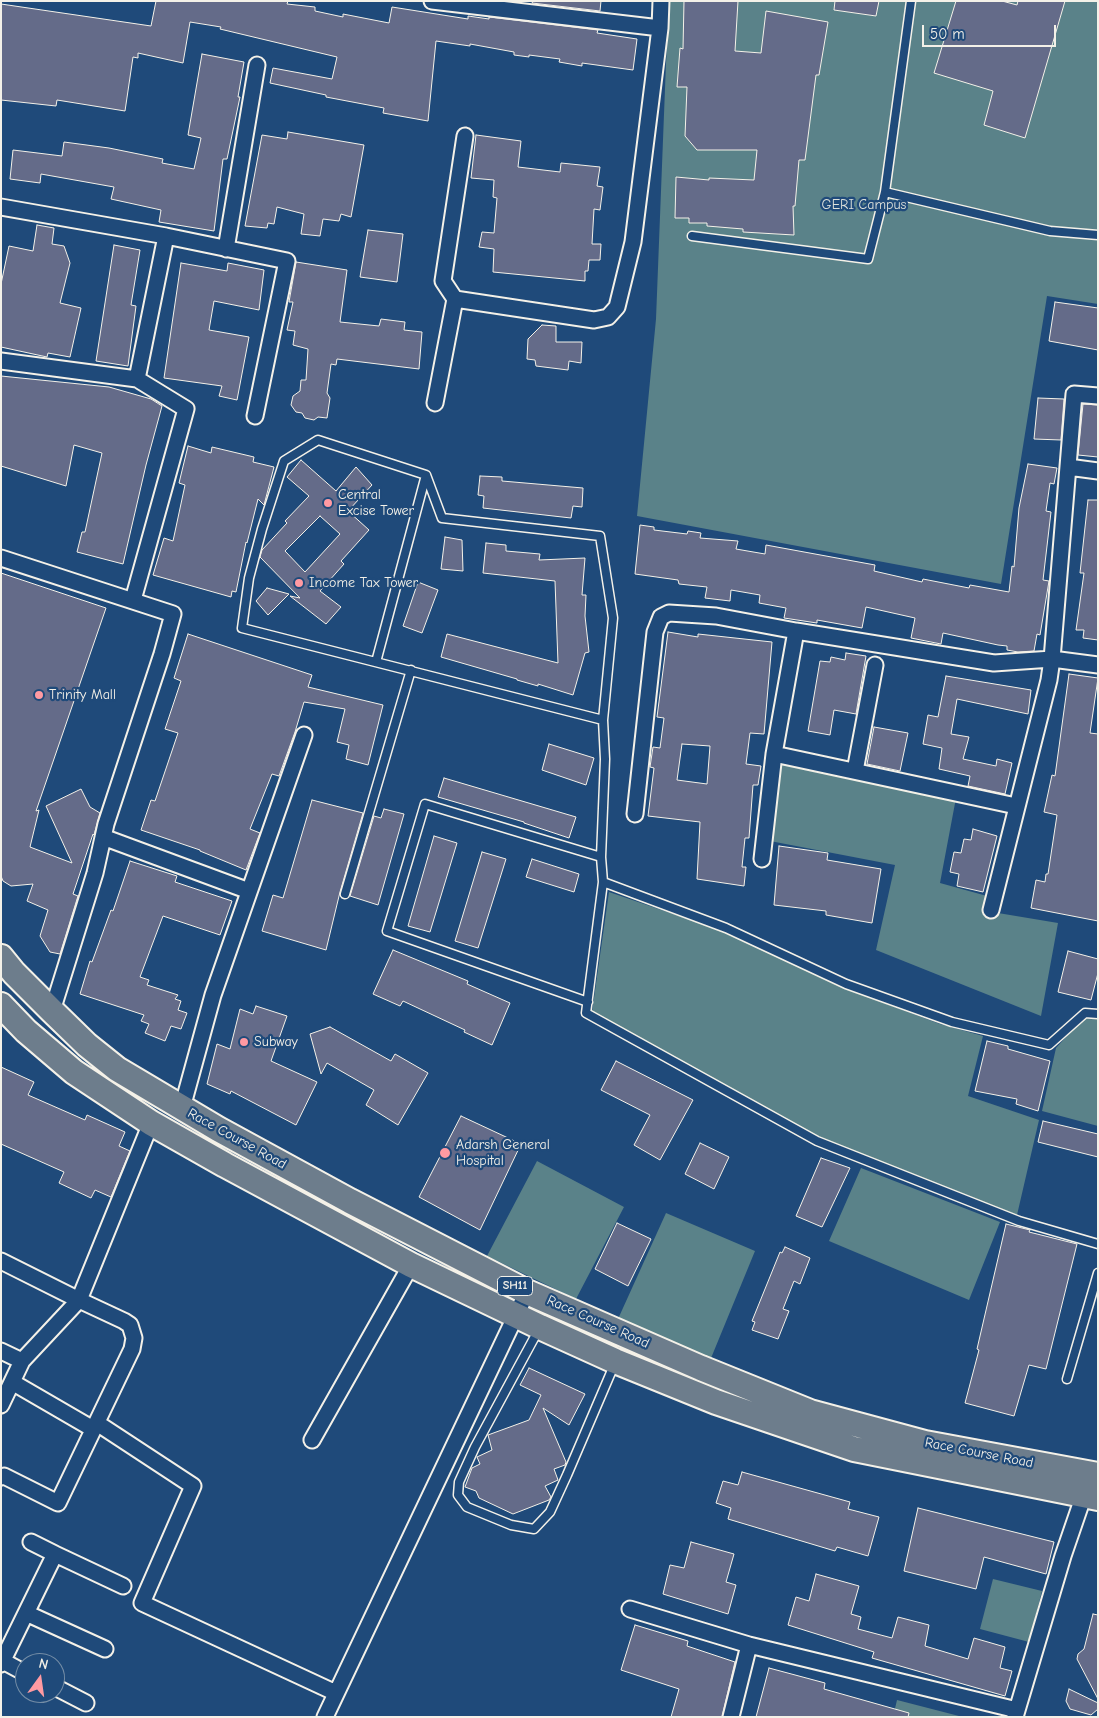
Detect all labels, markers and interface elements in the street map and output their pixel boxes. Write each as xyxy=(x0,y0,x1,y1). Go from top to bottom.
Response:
scale bar xyxy=(924,15,1058,47)
text: 50 m xyxy=(930,25,965,43)
park label: GERI Campus xyxy=(822,197,906,213)
place label: Central Excise Tower xyxy=(338,487,414,520)
marker: Central Excise Tower xyxy=(322,497,334,509)
place label: Income Tax Tower xyxy=(309,575,418,591)
marker: Income Tax Tower xyxy=(293,577,305,589)
place label: Trinity Mall xyxy=(49,687,116,703)
marker: Trinity Mall xyxy=(33,689,45,701)
place label: Subway xyxy=(254,1034,298,1050)
marker: Subway xyxy=(238,1036,250,1048)
street label: Race Course Road xyxy=(185,1105,289,1173)
place label: Adarsh General Hospital xyxy=(456,1137,550,1170)
marker: Adarsh General Hospital xyxy=(438,1146,452,1160)
road number: SH11 xyxy=(498,1276,532,1295)
street label: Race Course Road xyxy=(544,1292,652,1352)
street label: Race Course Road xyxy=(923,1434,1035,1472)
north arrow xyxy=(15,1653,65,1703)
text: N xyxy=(37,1655,50,1673)

